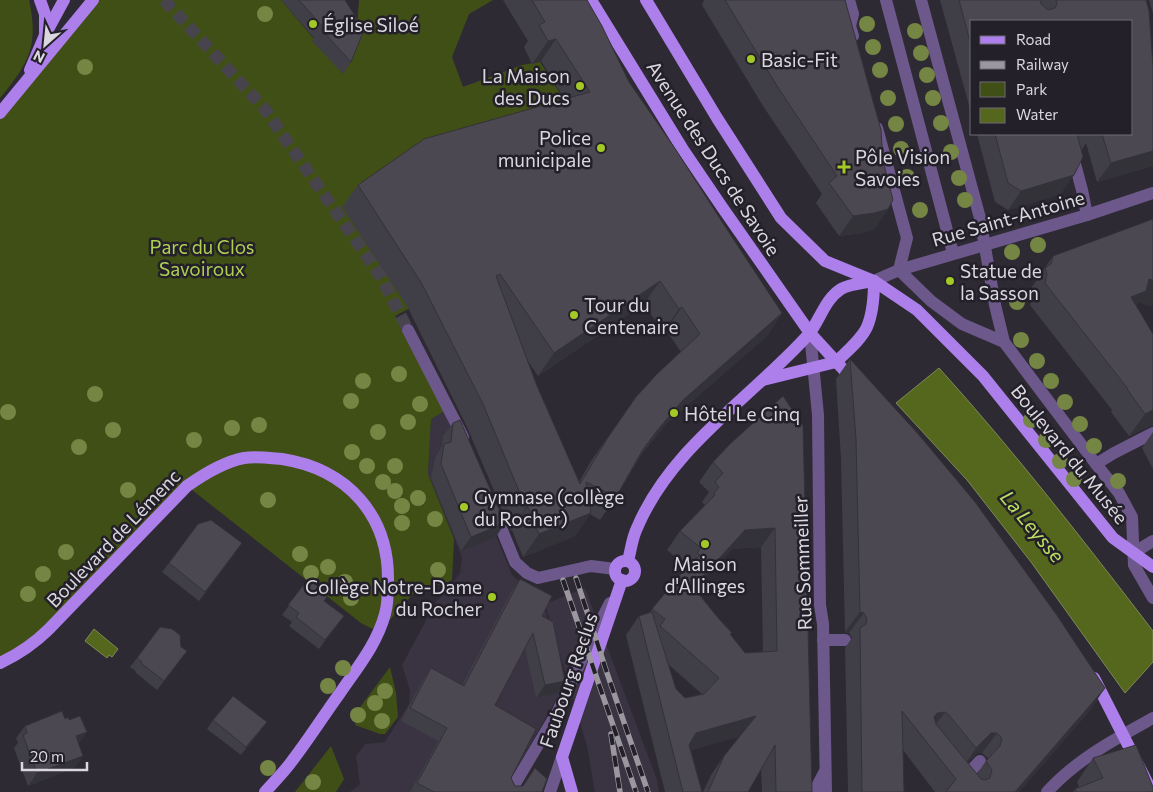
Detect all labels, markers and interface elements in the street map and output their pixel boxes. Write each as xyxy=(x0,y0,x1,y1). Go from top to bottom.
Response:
place label: Église Siloé xyxy=(323,13,419,36)
marker: Église Siloé xyxy=(307,18,319,30)
north arrow xyxy=(20,20,70,70)
legend xyxy=(970,20,1133,135)
text: Road xyxy=(1016,30,1051,48)
text: N xyxy=(30,47,47,67)
place label: Basic-Fit xyxy=(761,48,838,71)
marker: Basic-Fit xyxy=(745,53,757,65)
text: Railway xyxy=(1016,55,1069,73)
street label: Avenue des Ducs de Savoie xyxy=(642,56,786,260)
place label: La Maison des Ducs xyxy=(482,64,570,109)
marker: La Maison des Ducs xyxy=(574,80,586,92)
text: Park xyxy=(1016,80,1047,98)
text: Water xyxy=(1016,105,1058,123)
place label: Police municipale xyxy=(498,126,591,171)
marker: Police municipale xyxy=(595,142,607,154)
place label: Pôle Vision Savoies xyxy=(855,145,950,190)
marker: Pôle Vision Savoies xyxy=(837,160,851,174)
street label: Rue Saint-Antoine xyxy=(929,185,1087,251)
park label: Parc du Clos Savoiroux xyxy=(149,235,255,280)
place label: Statue de la Sasson xyxy=(960,259,1042,304)
marker: Statue de la Sasson xyxy=(944,275,956,287)
place label: Tour du Centenaire xyxy=(584,293,679,338)
marker: Tour du Centenaire xyxy=(568,309,580,321)
street label: Boulevard du Musée xyxy=(1007,380,1133,528)
place label: Hôtel Le Cinq xyxy=(684,402,800,425)
marker: Hôtel Le Cinq xyxy=(668,407,680,419)
street label: Boulevard de Lémenc xyxy=(41,464,185,612)
place label: Gymnase (collège du Rocher) xyxy=(474,485,624,530)
water label: La Leysse xyxy=(996,485,1070,567)
street label: Rue Sommeiller xyxy=(788,495,816,631)
marker: Gymnase (collège du Rocher) xyxy=(458,501,470,513)
marker: Maison d'Allinges xyxy=(699,538,711,550)
place label: Maison d'Allinges xyxy=(664,552,746,597)
place label: Collège Notre-Dame du Rocher xyxy=(305,575,482,620)
marker: Collège Notre-Dame du Rocher xyxy=(486,591,498,603)
street label: Faubourg Reclus xyxy=(534,609,602,751)
scale bar xyxy=(22,740,88,772)
text: 20 m xyxy=(30,747,64,765)

